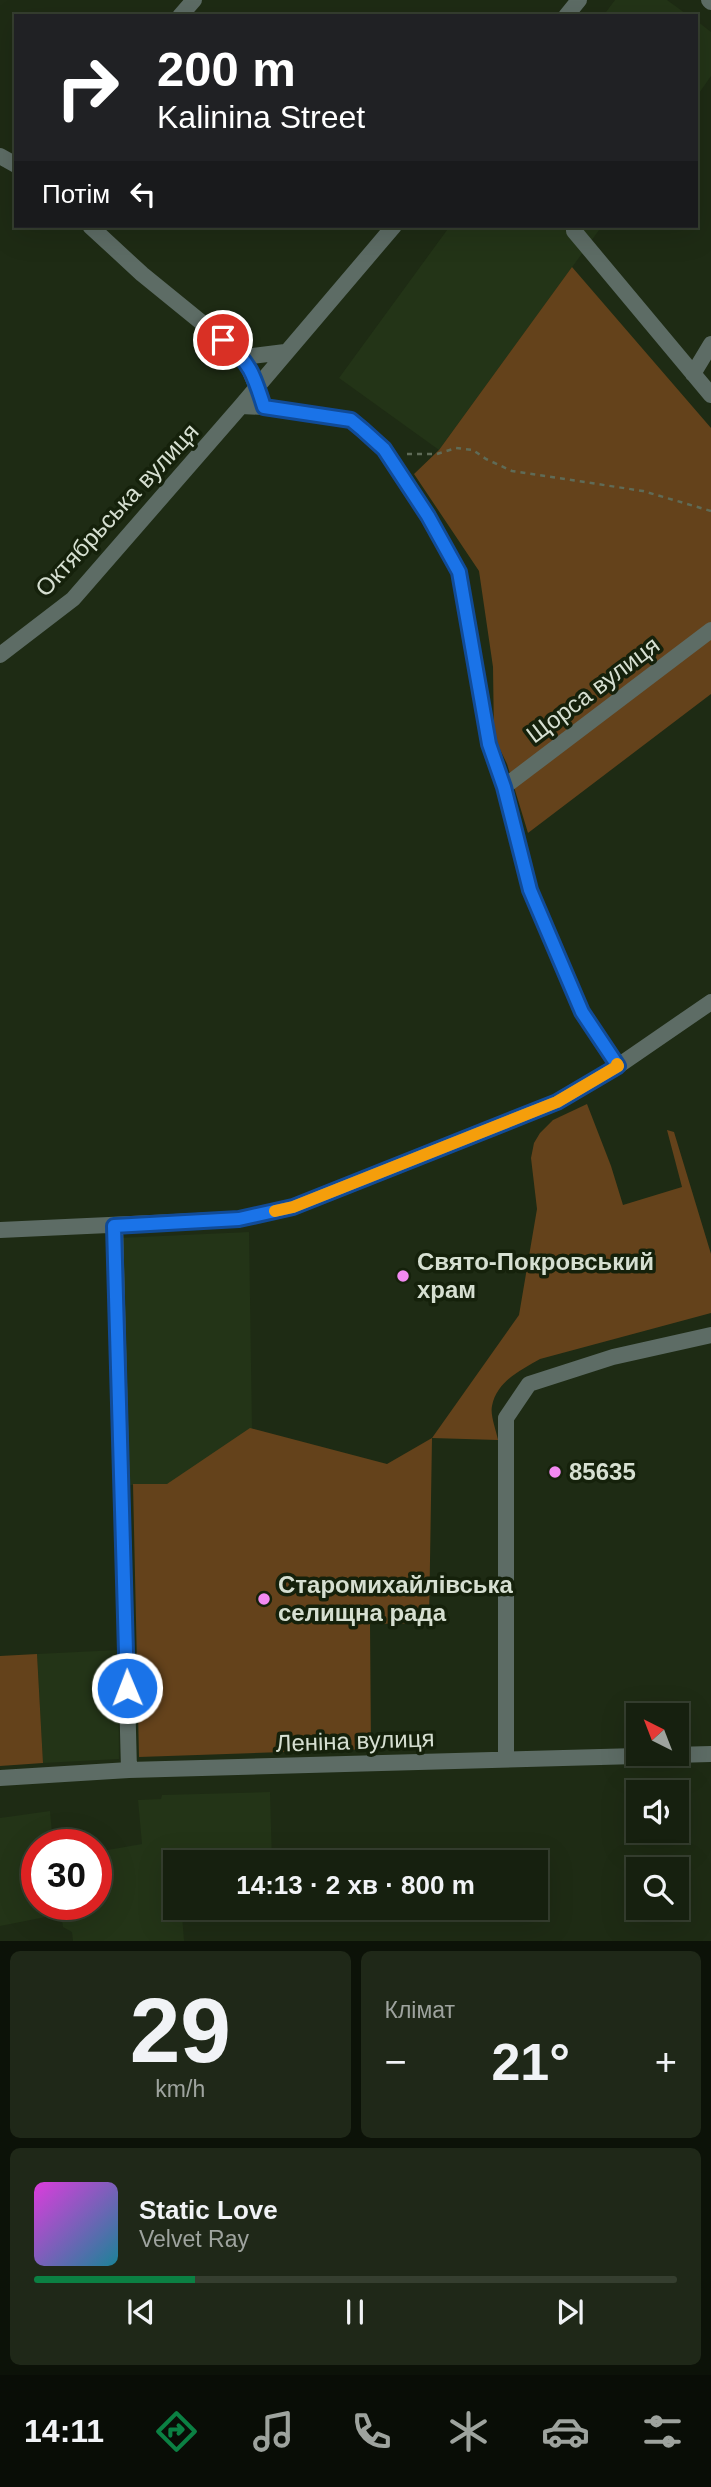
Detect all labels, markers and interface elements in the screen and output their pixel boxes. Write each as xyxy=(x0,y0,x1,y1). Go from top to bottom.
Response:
icon: right xyxy=(42,42,133,133)
text: 200 m xyxy=(157,42,296,96)
text: Kalinina Street xyxy=(157,99,365,135)
icon: left xyxy=(124,175,162,213)
text: Потім xyxy=(42,179,110,209)
pin xyxy=(193,310,253,370)
icon: arrive xyxy=(204,321,242,359)
street label: Октябрьська вулиця xyxy=(30,418,204,602)
street label: Щорса вулиця xyxy=(521,631,664,748)
place label: Свято-Покровський храм xyxy=(417,1248,654,1303)
marker: Свято-Покровський храм xyxy=(395,1268,411,1284)
place label: 85635 xyxy=(569,1458,636,1485)
marker: 85635 xyxy=(547,1464,563,1480)
place label: Старомихайлівська селищна рада xyxy=(278,1571,514,1626)
marker: Старомихайлівська селищна рада xyxy=(256,1591,272,1607)
position arrow xyxy=(90,1651,164,1725)
north arrow xyxy=(626,1703,690,1766)
map controls xyxy=(626,1703,689,1920)
street label: Леніна вулиця xyxy=(275,1724,435,1757)
button: sound xyxy=(626,1780,689,1843)
speed limit sign: 30 xyxy=(21,1829,112,1920)
button: search xyxy=(626,1857,689,1920)
text: 14:13 · 2 хв · 800 m xyxy=(236,1870,475,1900)
text: 29 xyxy=(130,1980,231,2081)
text: Клімат xyxy=(385,1997,455,2023)
text: 21° xyxy=(491,2033,570,2091)
text: − xyxy=(385,2041,407,2083)
text: + xyxy=(655,2041,677,2083)
text: km/h xyxy=(155,2076,205,2102)
text: Static Love xyxy=(139,2195,278,2225)
text: Velvet Ray xyxy=(139,2226,249,2252)
icon: previous xyxy=(122,2293,160,2331)
icon: pause xyxy=(336,2293,374,2331)
icon: next xyxy=(551,2293,589,2331)
icon: directions xyxy=(152,2407,201,2456)
icon: music xyxy=(249,2407,298,2456)
icon: phone xyxy=(347,2407,396,2456)
icon: climate xyxy=(444,2407,493,2456)
icon: car xyxy=(541,2407,590,2456)
icon: filters xyxy=(638,2407,687,2456)
text: 14:11 xyxy=(24,2413,104,2449)

